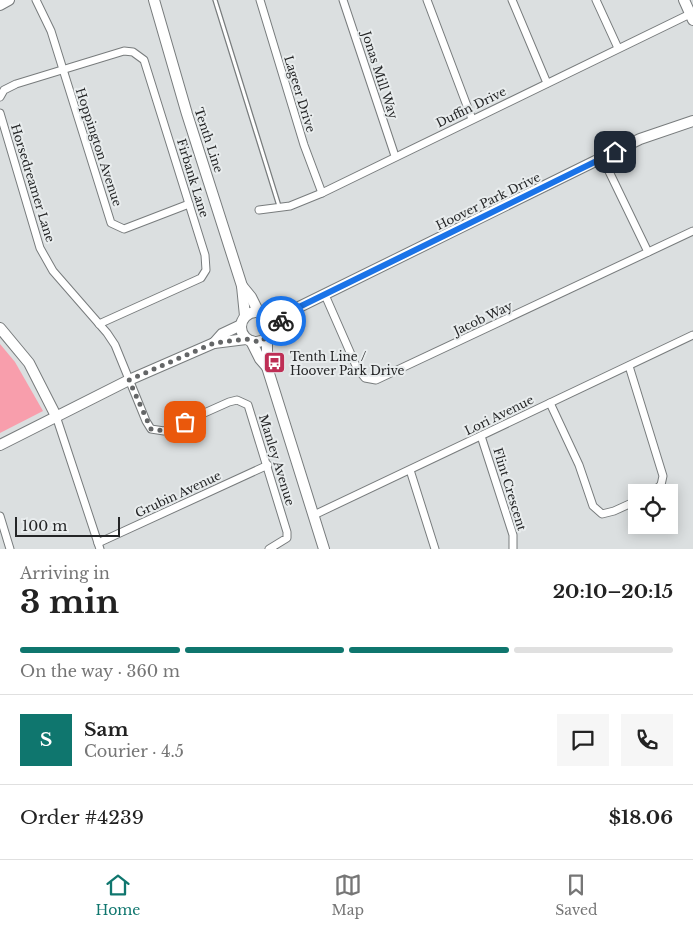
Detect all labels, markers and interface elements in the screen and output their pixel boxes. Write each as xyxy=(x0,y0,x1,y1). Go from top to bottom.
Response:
street label: Jonas Mill Way xyxy=(358,27,401,121)
street label: Lageer Drive xyxy=(281,54,319,134)
street label: Duffin Drive xyxy=(433,83,509,130)
street label: Hoppington Avenue xyxy=(73,86,125,208)
street label: Tenth Line xyxy=(191,105,227,175)
street label: Horsedreamer Lane xyxy=(8,122,58,244)
pin xyxy=(594,131,636,173)
street label: Firbank Lane xyxy=(174,137,212,219)
icon: home xyxy=(601,138,629,166)
street label: Hoover Park Drive xyxy=(433,169,543,233)
courier xyxy=(256,296,306,346)
street label: Jacob Way xyxy=(449,298,515,339)
icon: bike xyxy=(267,307,295,335)
place label: Tenth Line / Hoover Park Drive xyxy=(290,349,405,378)
bus stop icon: Tenth Line / Hoover Park Drive xyxy=(262,351,286,375)
street label: Lori Avenue xyxy=(462,392,536,438)
pin xyxy=(164,401,206,443)
icon: bag xyxy=(171,408,199,436)
street label: Manley Avenue xyxy=(256,413,298,508)
street label: Flint Crescent xyxy=(490,446,530,533)
street label: Grubin Avenue xyxy=(133,467,223,520)
map controls xyxy=(628,484,678,534)
button: locate xyxy=(628,484,678,534)
scale bar xyxy=(15,514,120,537)
text: 100 m xyxy=(22,517,67,535)
text: Arriving in xyxy=(20,563,110,583)
text: 20:10–20:15 xyxy=(553,580,673,603)
text: 3 min xyxy=(20,582,119,622)
text: On the way · 360 m xyxy=(20,661,180,681)
button: chat xyxy=(557,714,609,766)
button: phone xyxy=(621,714,673,766)
text: Sam xyxy=(84,718,129,741)
text: S xyxy=(40,728,52,751)
text: Courier · 4.5 xyxy=(84,741,184,761)
text: Order #4239 xyxy=(20,806,144,829)
text: $18.06 xyxy=(609,806,673,829)
tab: Home xyxy=(96,871,140,919)
tab: Map xyxy=(332,871,364,919)
tab: Saved xyxy=(555,871,597,919)

